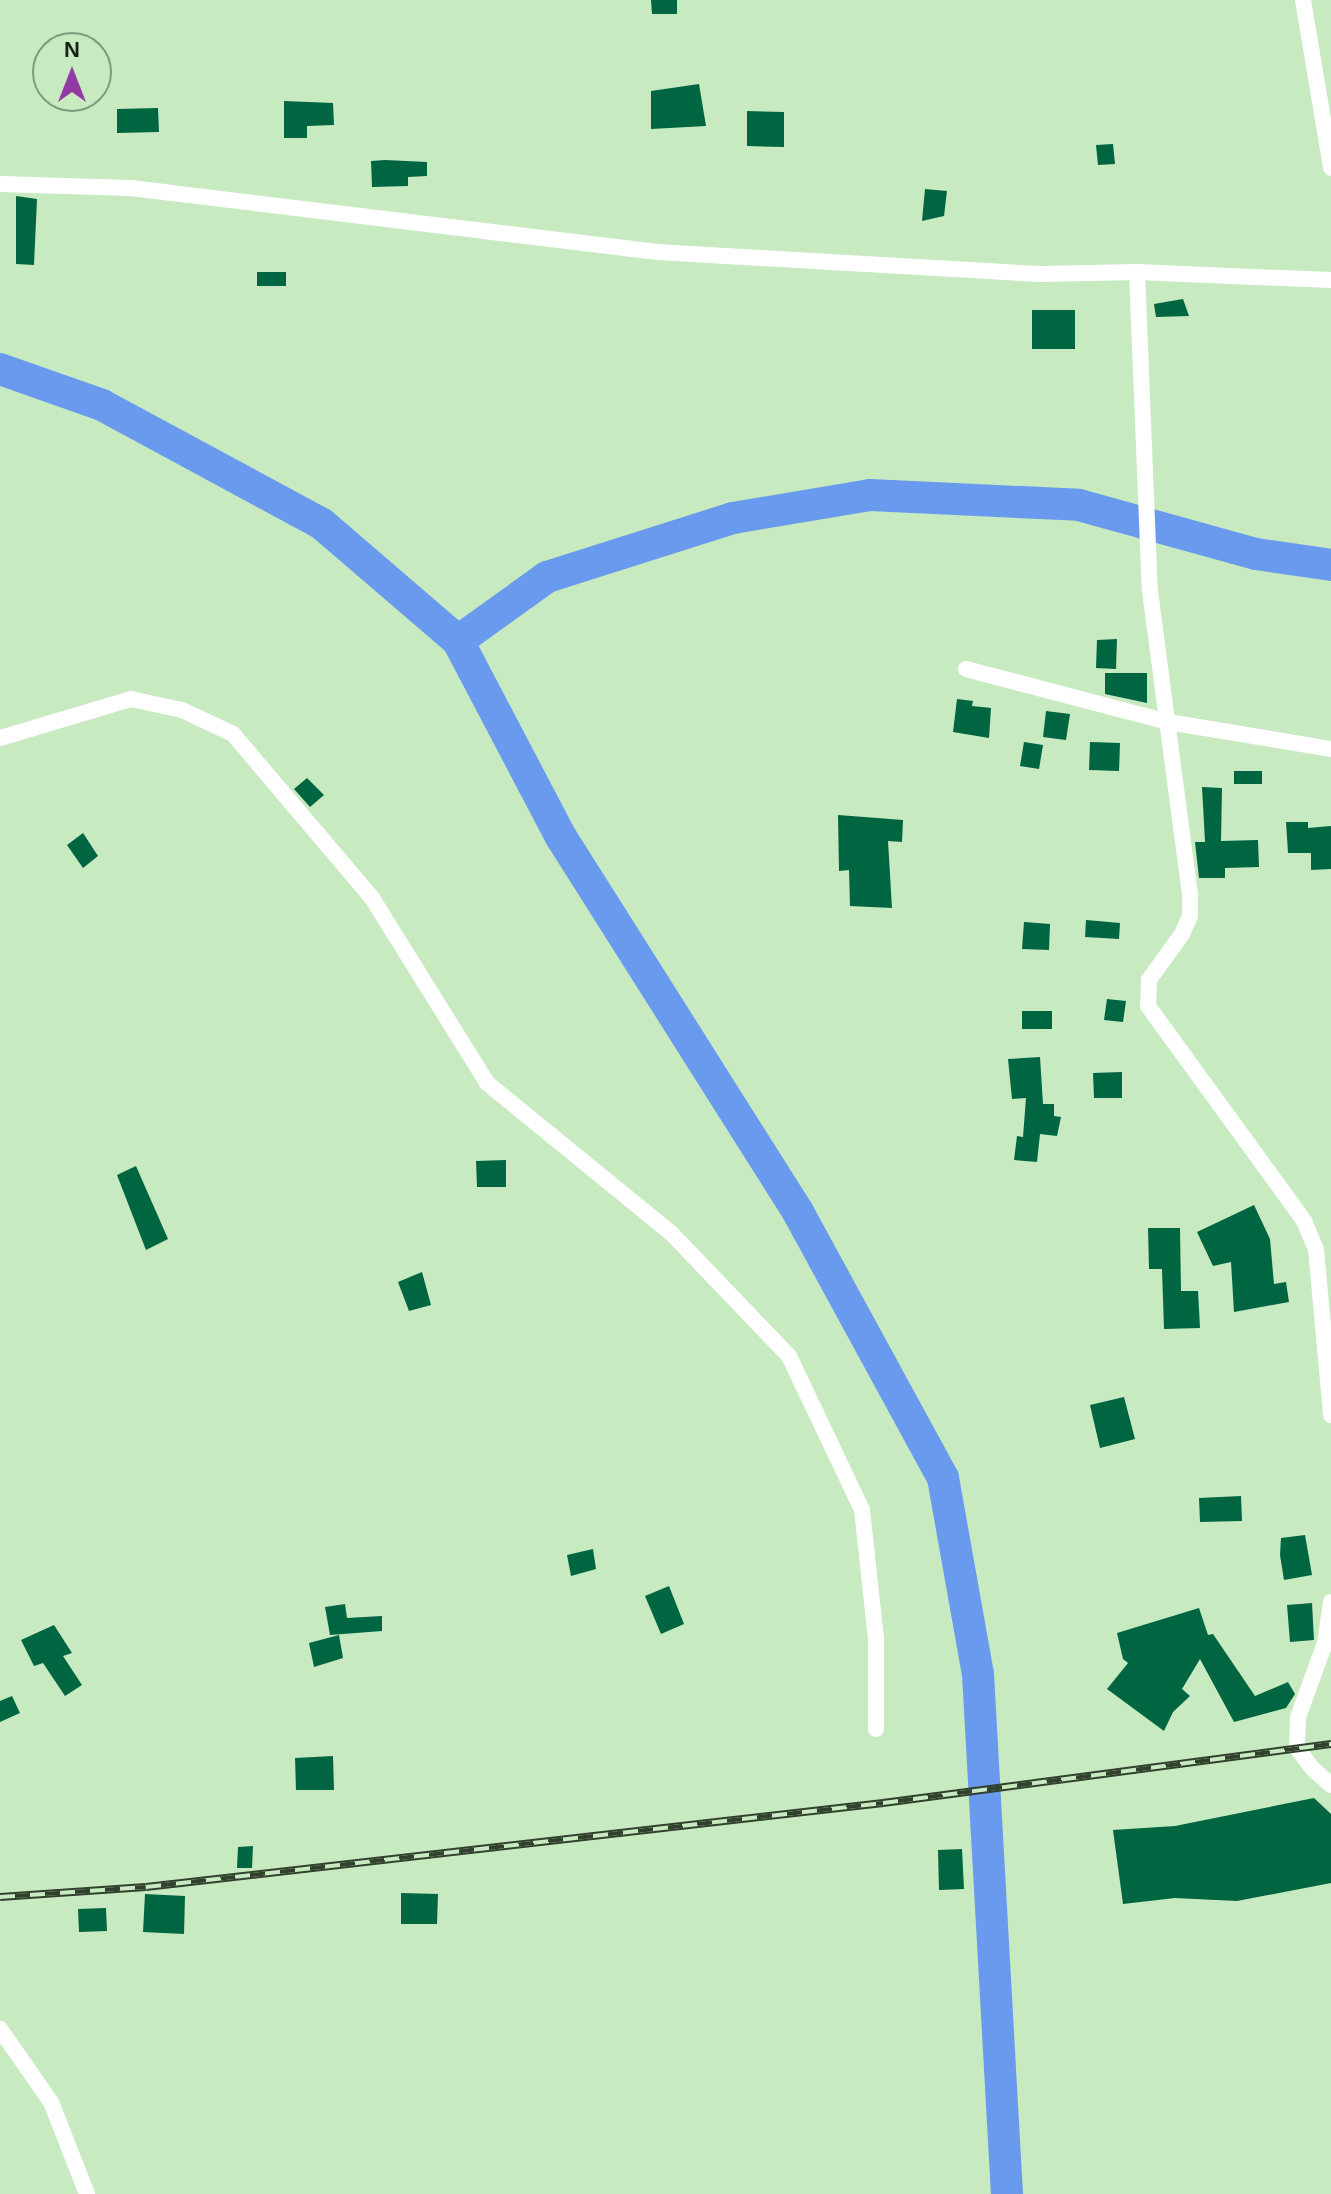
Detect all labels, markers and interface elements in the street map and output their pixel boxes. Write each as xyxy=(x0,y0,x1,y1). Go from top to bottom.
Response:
north arrow xyxy=(32,32,112,112)
text: N xyxy=(64,37,80,62)

